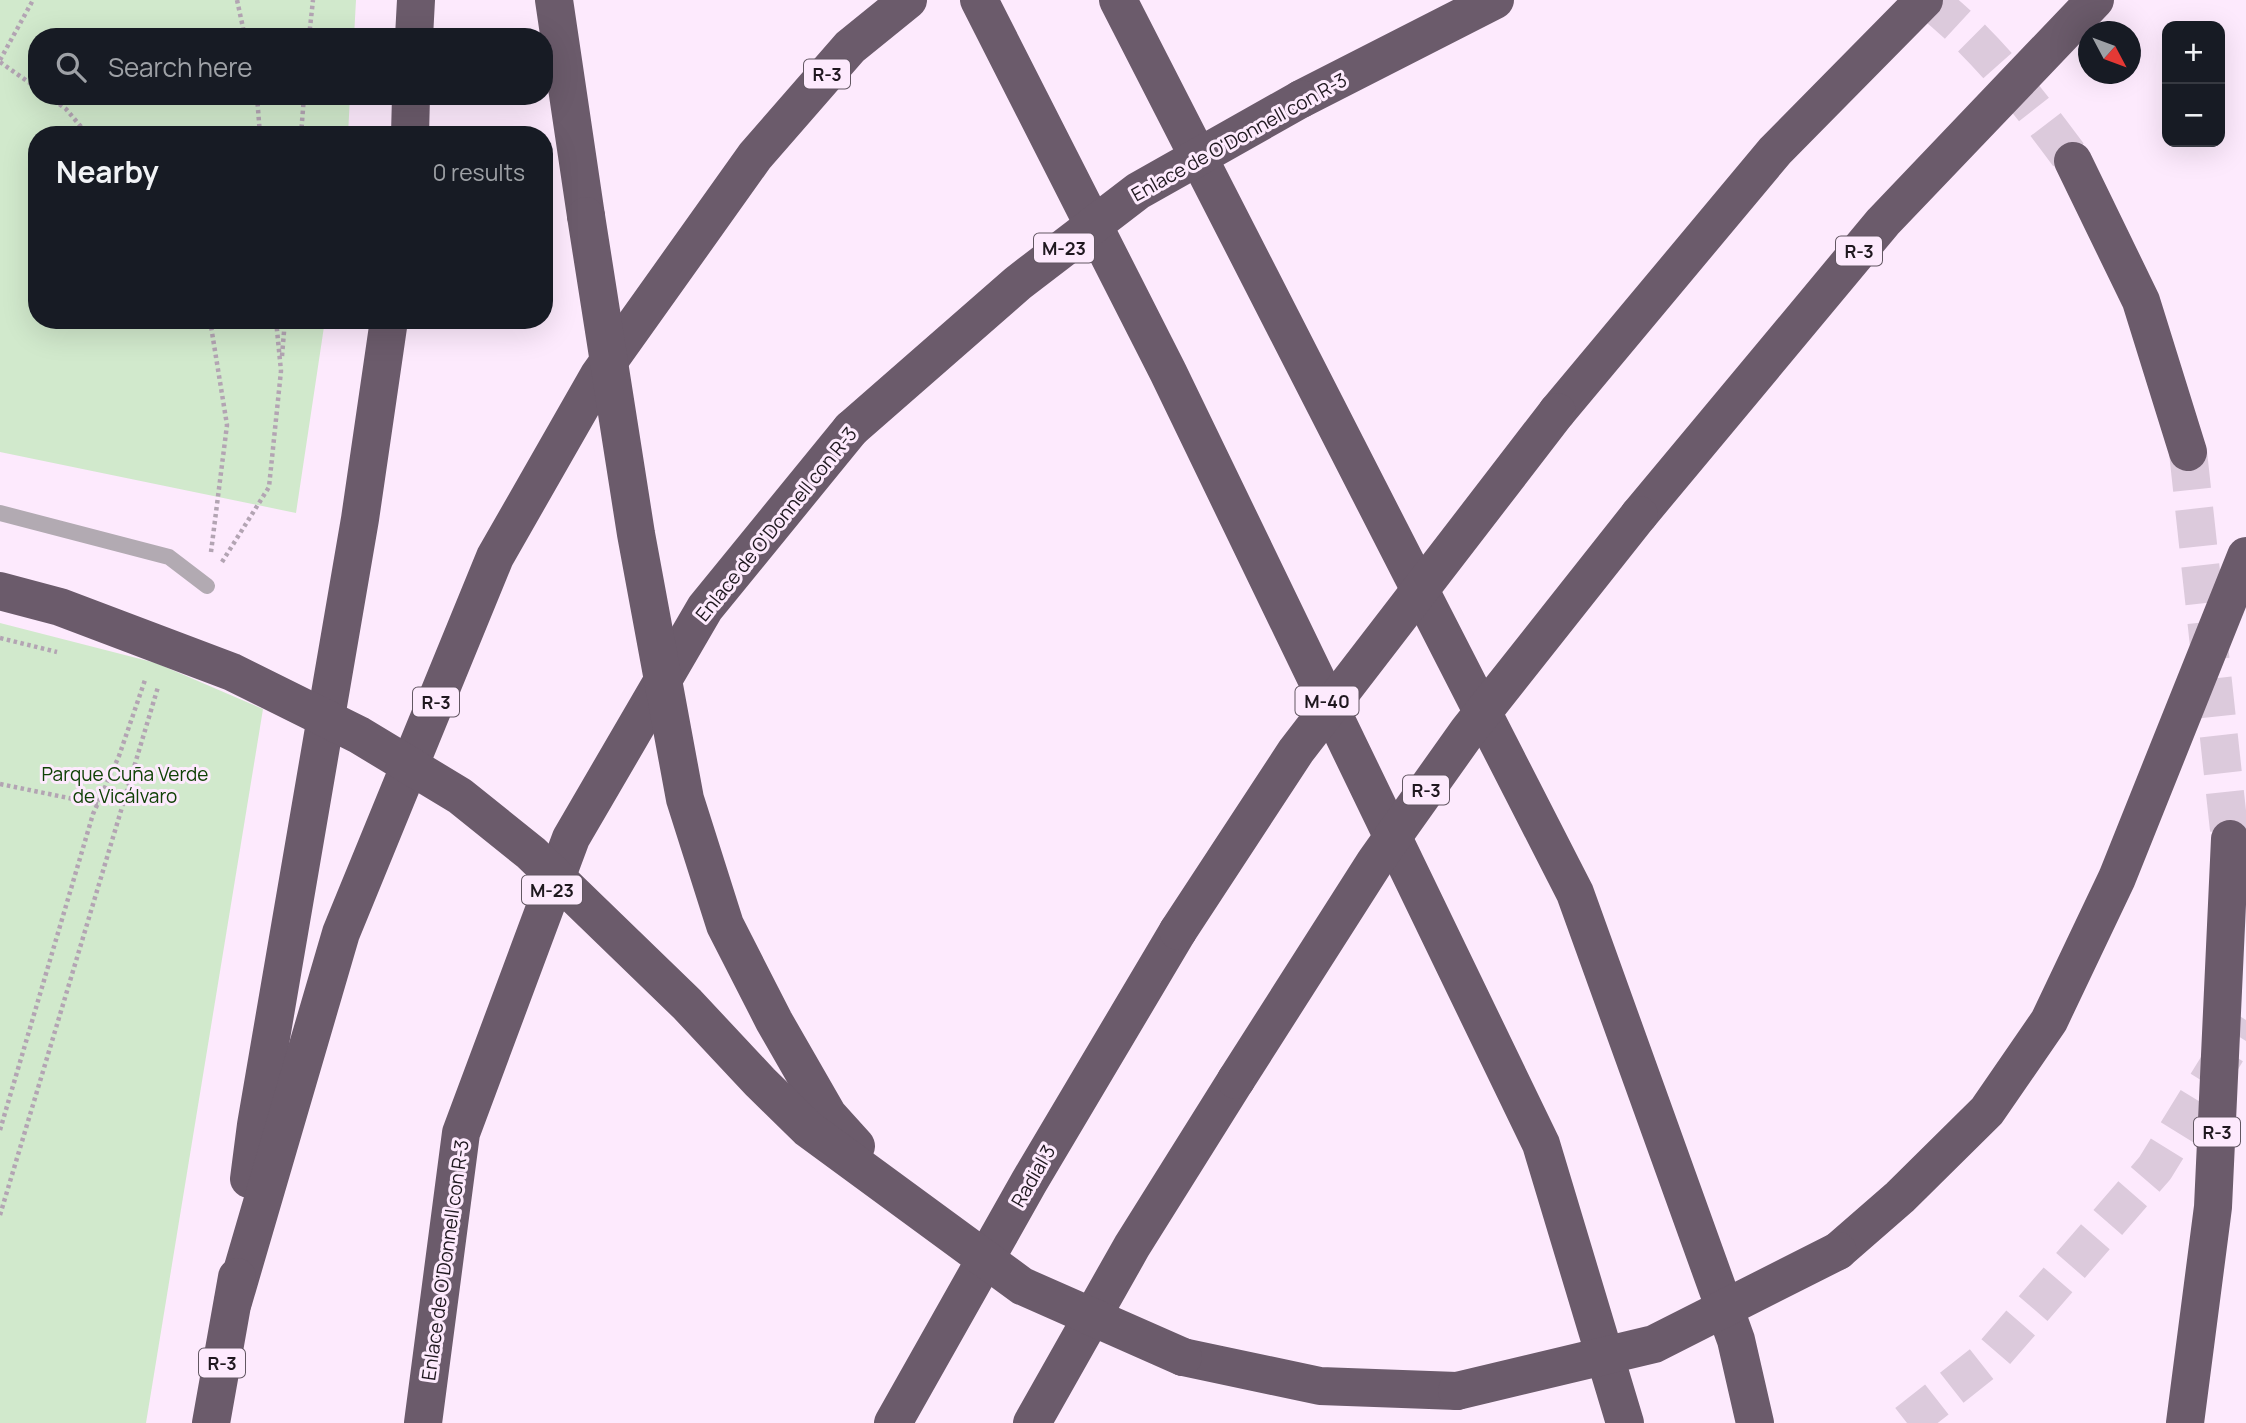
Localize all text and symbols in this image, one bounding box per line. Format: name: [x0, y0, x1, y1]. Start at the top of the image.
north arrow: [2078, 21, 2141, 84]
map controls: [2162, 21, 2225, 147]
button: +: [2162, 21, 2225, 84]
search box: [28, 28, 553, 105]
icon: search: [52, 48, 90, 86]
text: Search here: [108, 49, 253, 85]
road number: R-3: [804, 60, 850, 88]
street label: Enlace de O'Donnell con R-3: [1127, 67, 1351, 207]
button: −: [2162, 84, 2225, 147]
text: Nearby: [56, 151, 159, 192]
text: 0 results: [432, 156, 525, 188]
road number: M-23: [1034, 234, 1094, 262]
road number: R-3: [1836, 236, 1882, 265]
street label: Enlace de O'Donnell con R-3: [690, 421, 862, 627]
road number: M-40: [1296, 686, 1358, 716]
road number: R-3: [413, 688, 459, 716]
park label: Parque Cuña Verde de Vicálvaro: [42, 761, 208, 809]
road number: R-3: [1403, 776, 1449, 804]
road number: M-23: [522, 876, 582, 904]
road number: R-3: [2194, 1118, 2240, 1147]
street label: Enlace de O'Donnell con R-3: [415, 1138, 475, 1382]
street label: Radial 3: [1005, 1140, 1061, 1212]
road number: R-3: [199, 1348, 245, 1378]

